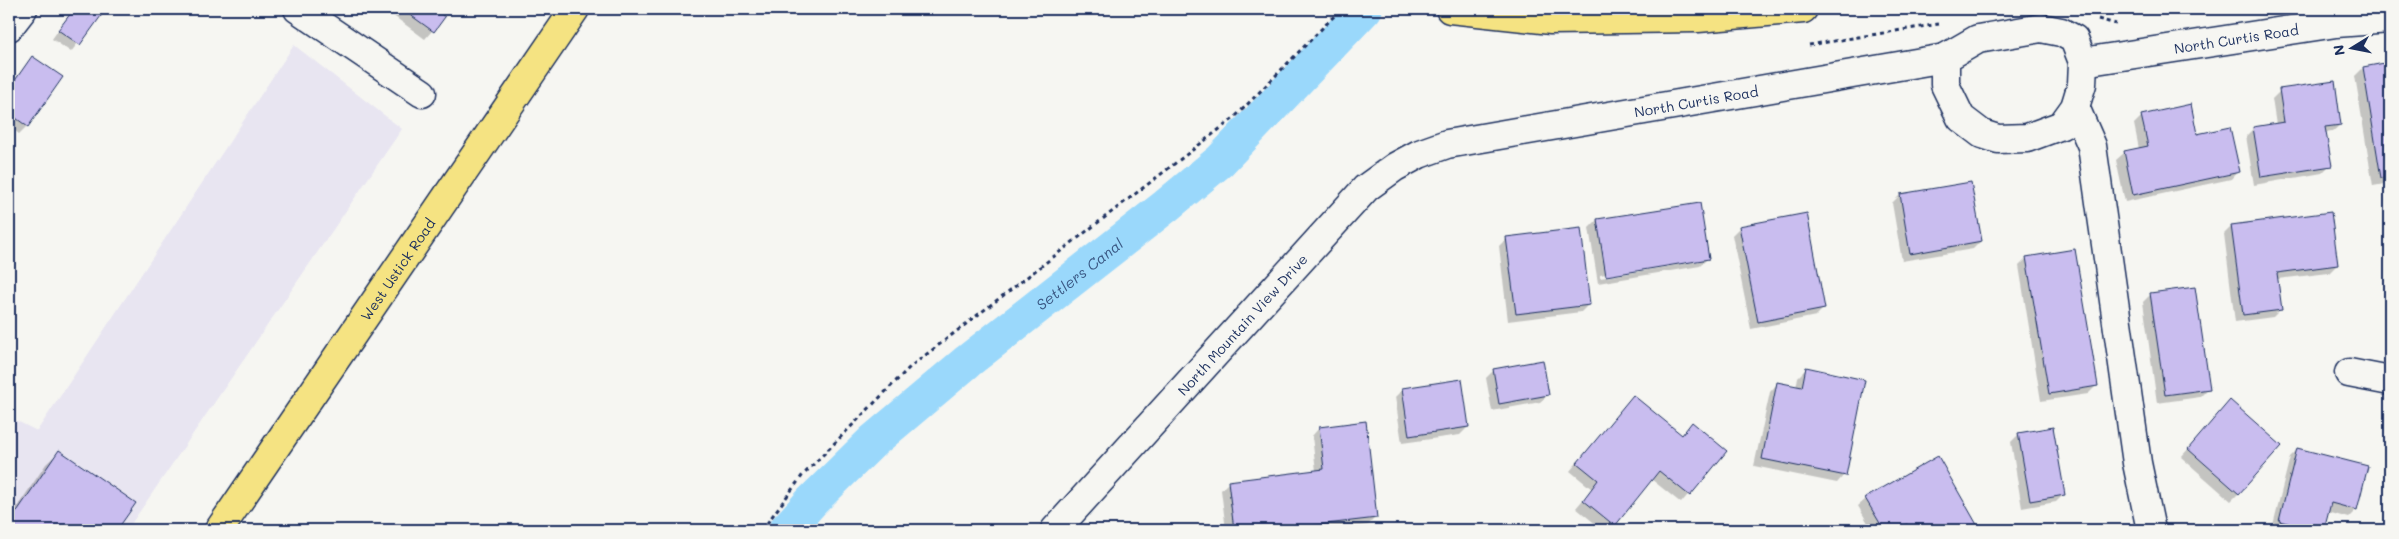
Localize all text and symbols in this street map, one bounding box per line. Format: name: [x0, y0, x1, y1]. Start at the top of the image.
street label: North Curtis Road: [2173, 19, 2300, 57]
north arrow: [2326, 22, 2376, 72]
text: N: [2328, 43, 2349, 57]
street label: North Curtis Road: [1633, 81, 1760, 121]
street label: West Ustick Road: [356, 214, 439, 324]
water label: Settlers Canal: [1032, 233, 1127, 314]
street label: North Mountain View Drive: [1173, 249, 1311, 399]

